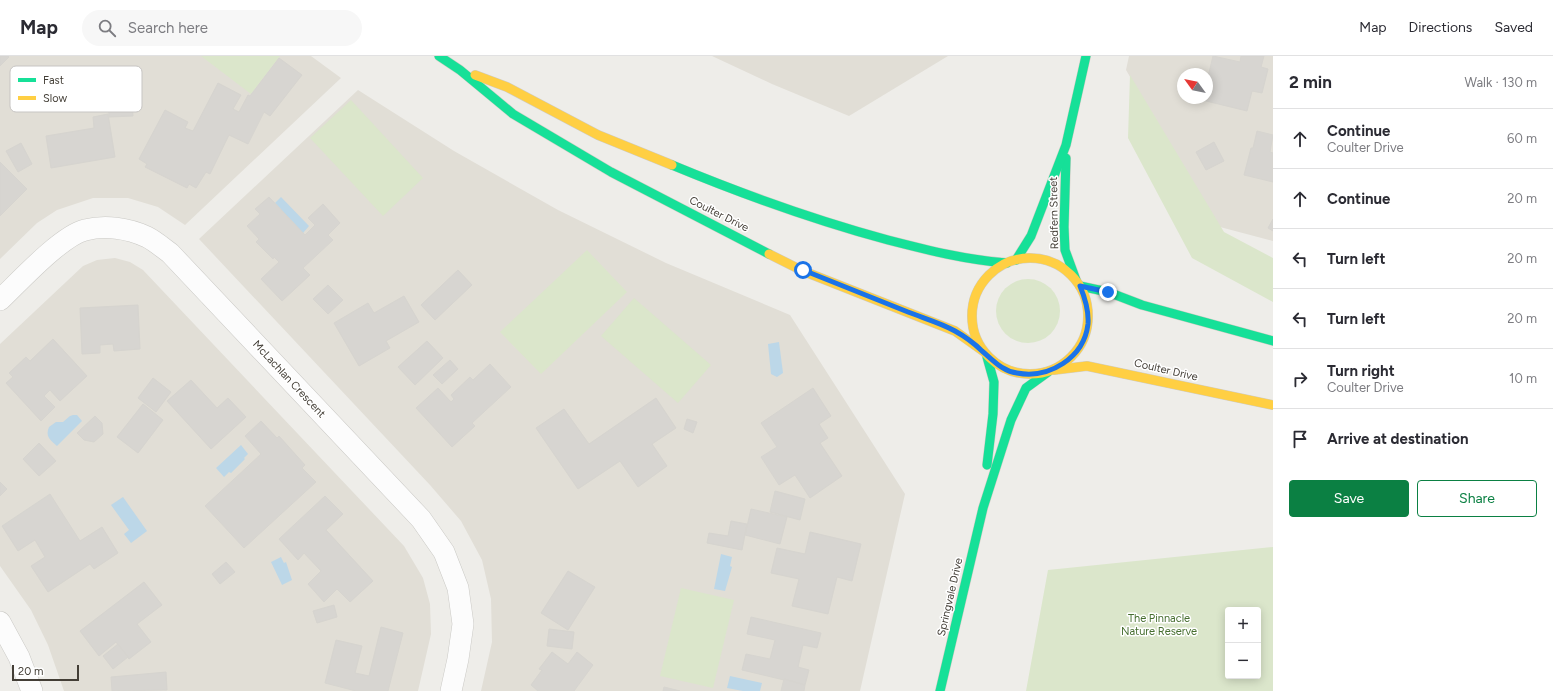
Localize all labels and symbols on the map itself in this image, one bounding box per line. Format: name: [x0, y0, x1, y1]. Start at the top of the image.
legend: [10, 66, 142, 112]
north arrow: [1177, 68, 1213, 104]
text: Fast: [43, 74, 64, 87]
text: Slow: [43, 92, 67, 105]
street label: Redfern Street: [1047, 177, 1061, 249]
street label: Coulter Drive: [687, 193, 751, 235]
route start: [794, 261, 812, 279]
route end: [1099, 283, 1117, 301]
street label: McLachlan Crescent: [250, 338, 328, 420]
street label: Coulter Drive: [1133, 356, 1199, 384]
street label: Springvale Drive: [935, 557, 965, 637]
park label: The Pinnacle Nature Reserve: [1121, 612, 1197, 638]
scale bar: [12, 663, 79, 682]

